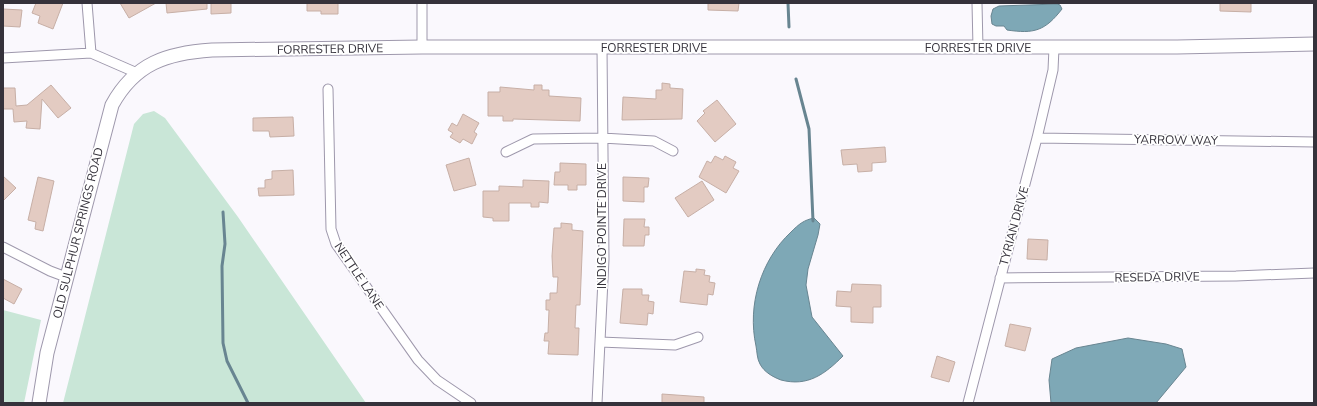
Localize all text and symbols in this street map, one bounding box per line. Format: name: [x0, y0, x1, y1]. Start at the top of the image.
street label: FORRESTER DRIVE: [277, 40, 383, 58]
street label: FORRESTER DRIVE: [601, 40, 707, 56]
street label: FORRESTER DRIVE: [925, 40, 1031, 56]
street label: YARROW WAY: [1133, 131, 1219, 149]
street label: OLD SULPHUR SPRINGS ROAD: [49, 146, 107, 320]
street label: INDIGO POINTE DRIVE: [594, 163, 610, 289]
street label: TYRIAN DRIVE: [996, 184, 1032, 268]
street label: NETTLE LANE: [331, 239, 387, 313]
street label: RESEDA DRIVE: [1114, 268, 1200, 286]

